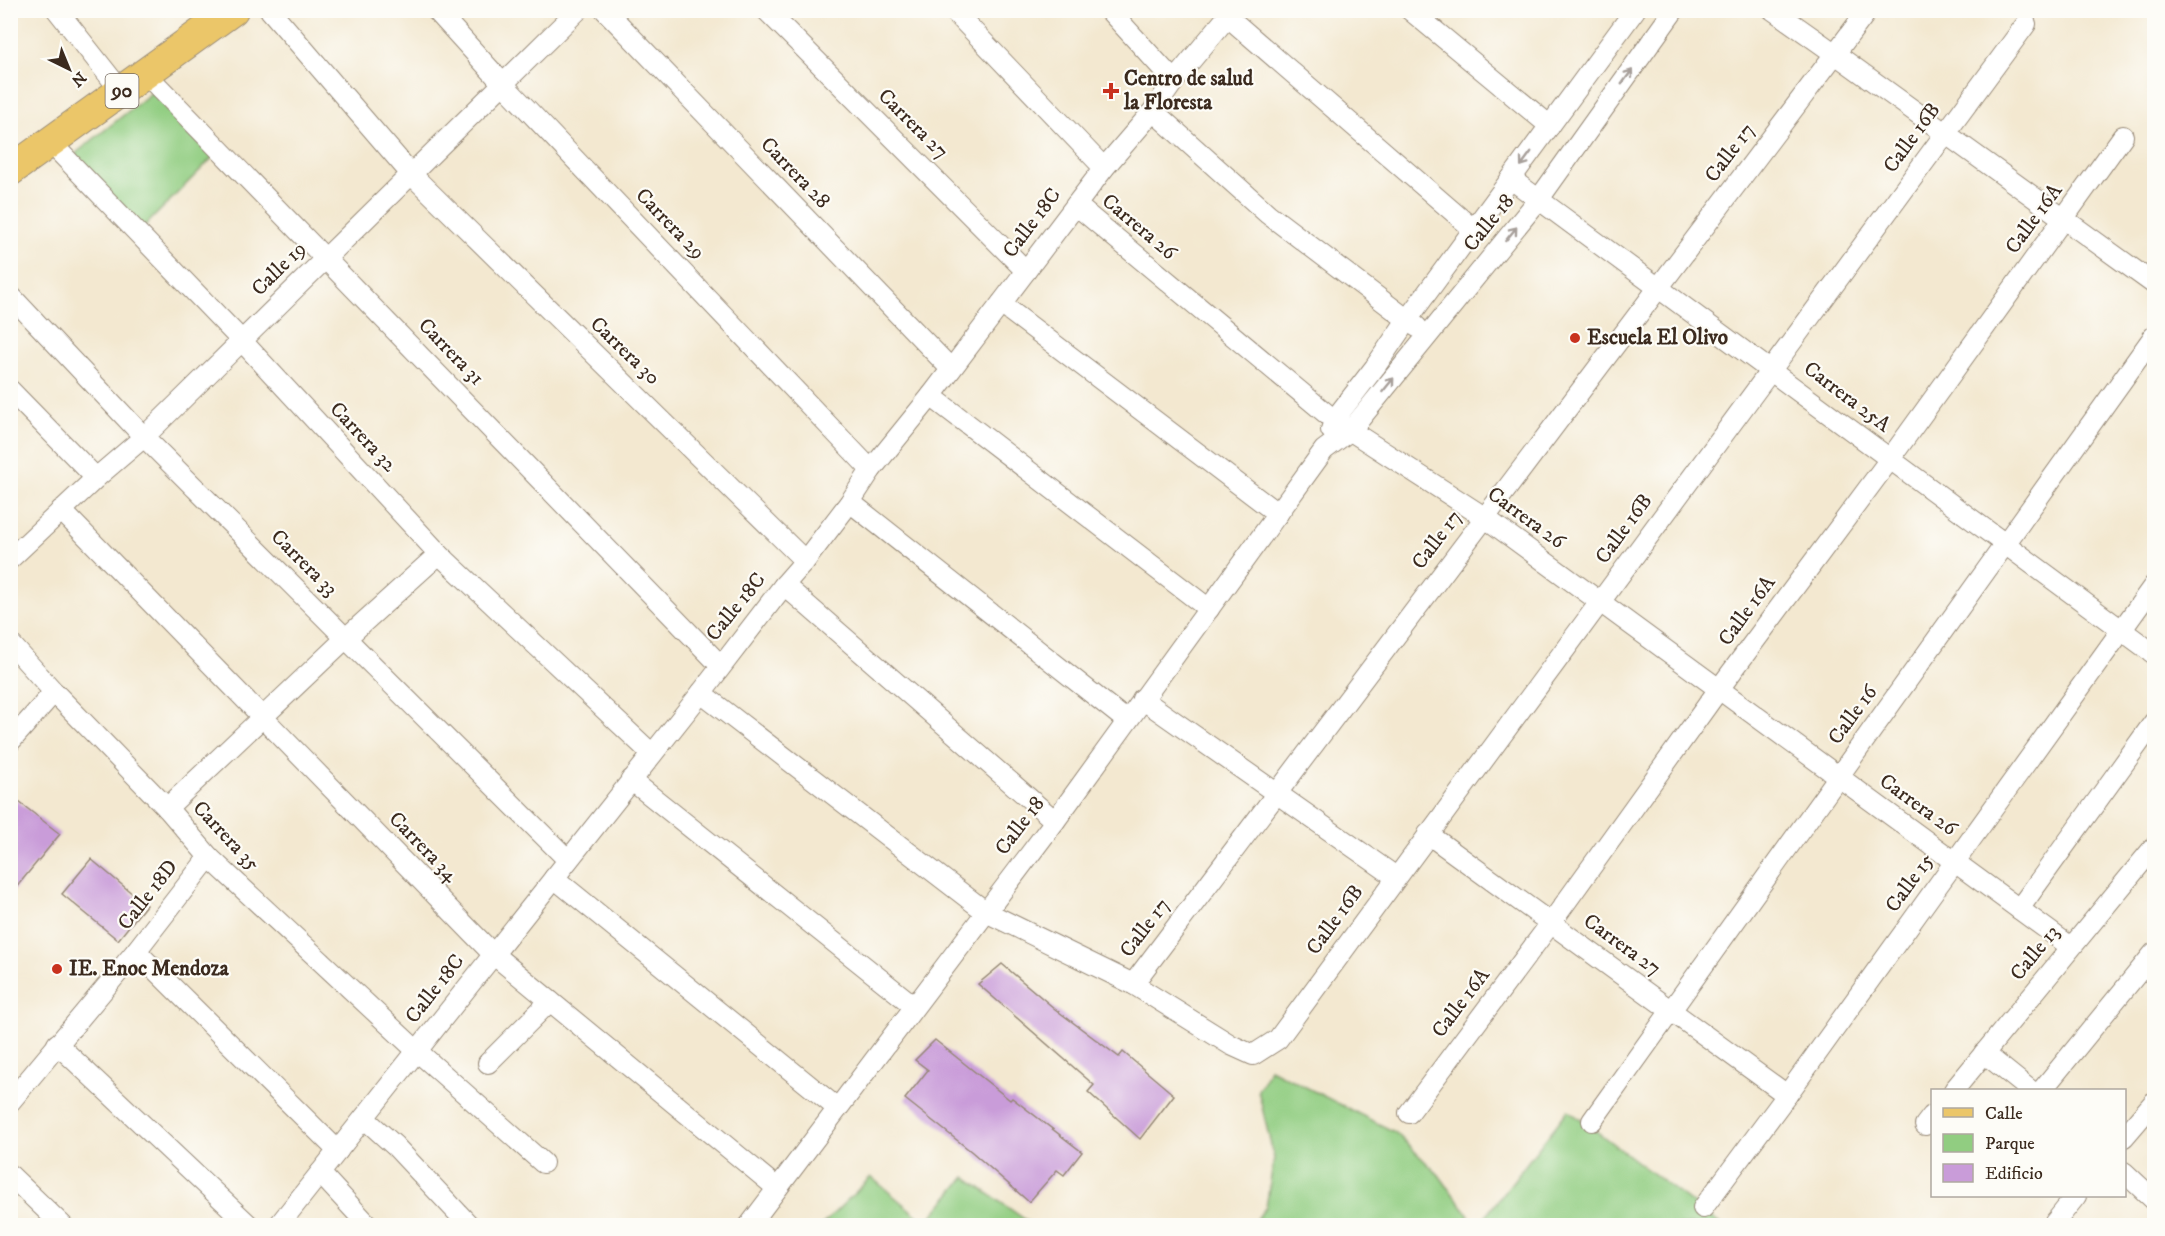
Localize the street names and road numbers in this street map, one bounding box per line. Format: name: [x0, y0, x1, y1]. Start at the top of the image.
road number: 90: [106, 74, 138, 108]
street label: Carrera 27: [872, 83, 954, 165]
street label: Calle 16B: [1878, 98, 1946, 178]
street label: Calle 17: [1699, 118, 1761, 188]
street label: Carrera 28: [755, 132, 835, 214]
street label: Calle 16A: [2000, 178, 2069, 259]
street label: Carrera 29: [630, 183, 710, 265]
street label: Calle 18C: [997, 183, 1067, 263]
street label: Carrera 26: [1096, 188, 1183, 266]
street label: Calle 18: [1458, 189, 1520, 257]
street label: Calle 19: [246, 236, 312, 302]
street label: Carrera 30: [584, 311, 666, 391]
street label: Carrera 31: [412, 313, 490, 391]
street label: Carrera 25A: [1798, 356, 1896, 439]
street label: Carrera 32: [324, 396, 402, 478]
street label: Carrera 26: [1482, 481, 1571, 556]
street label: Calle 16B: [1590, 489, 1658, 569]
street label: Calle 17: [1406, 505, 1468, 575]
street label: Carrera 33: [265, 524, 343, 602]
street label: Calle 18C: [700, 567, 772, 647]
street label: Calle 16A: [1713, 570, 1782, 651]
street label: Calle 16: [1823, 679, 1884, 750]
street label: Carrera 26: [1874, 768, 1963, 843]
street label: Calle 18: [989, 791, 1051, 861]
street label: Carrera 35: [187, 795, 265, 877]
street label: Carrera 34: [383, 806, 464, 888]
street label: Calle 15: [1880, 848, 1940, 918]
street label: Calle 18D: [112, 854, 184, 936]
street label: Calle 16B: [1301, 880, 1369, 960]
street label: Calle 17: [1114, 893, 1176, 963]
street label: Carrera 27: [1578, 908, 1666, 982]
street label: Calle 13: [2005, 920, 2065, 986]
street label: Calle 18C: [400, 949, 470, 1029]
street label: Calle 16A: [1426, 963, 1496, 1043]

